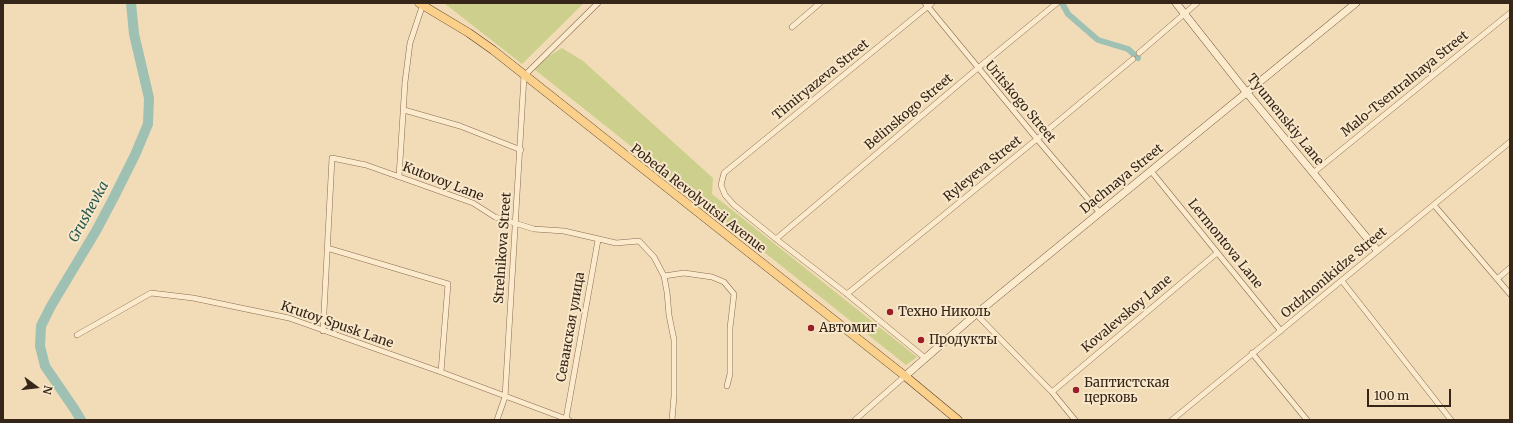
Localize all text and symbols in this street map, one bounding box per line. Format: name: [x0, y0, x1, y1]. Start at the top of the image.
street label: Malo-Tsentralnaya Street: [1338, 28, 1472, 140]
street label: Timiryazeva Street: [770, 36, 872, 124]
street label: Uritskogo Street: [981, 58, 1059, 146]
street label: Belinskogo Street: [862, 71, 956, 153]
street label: Tyumenskiy Lane: [1243, 71, 1327, 169]
street label: Ryleyeva Street: [941, 133, 1025, 205]
street label: Pobeda Revolyutsii Avenue: [627, 141, 769, 257]
street label: Dachnaya Street: [1078, 141, 1166, 217]
street label: Kutovoy Lane: [400, 159, 486, 205]
water label: Grushevka: [65, 179, 113, 245]
street label: Strelnikova Street: [491, 192, 515, 304]
street label: Lermontova Lane: [1184, 196, 1266, 292]
street label: Ordzhonikidze Street: [1278, 224, 1390, 322]
street label: Севанская улица: [554, 271, 588, 383]
street label: Kovalevskoy Lane: [1079, 272, 1175, 356]
street label: Krutoy Spusk Lane: [279, 298, 395, 352]
place label: Техно Николь: [898, 304, 990, 320]
marker: Техно Николь: [885, 307, 895, 317]
place label: Автомиг: [819, 320, 877, 336]
marker: Автомиг: [806, 323, 816, 333]
place label: Продукты: [929, 332, 997, 348]
marker: Продукты: [916, 335, 926, 345]
north arrow: [16, 367, 56, 407]
place label: Баптистская церковь: [1084, 375, 1170, 406]
scale bar: [1369, 381, 1453, 407]
text: N: [40, 384, 55, 396]
marker: Баптистская церковь: [1071, 385, 1081, 395]
text: 100 m: [1374, 388, 1409, 403]

